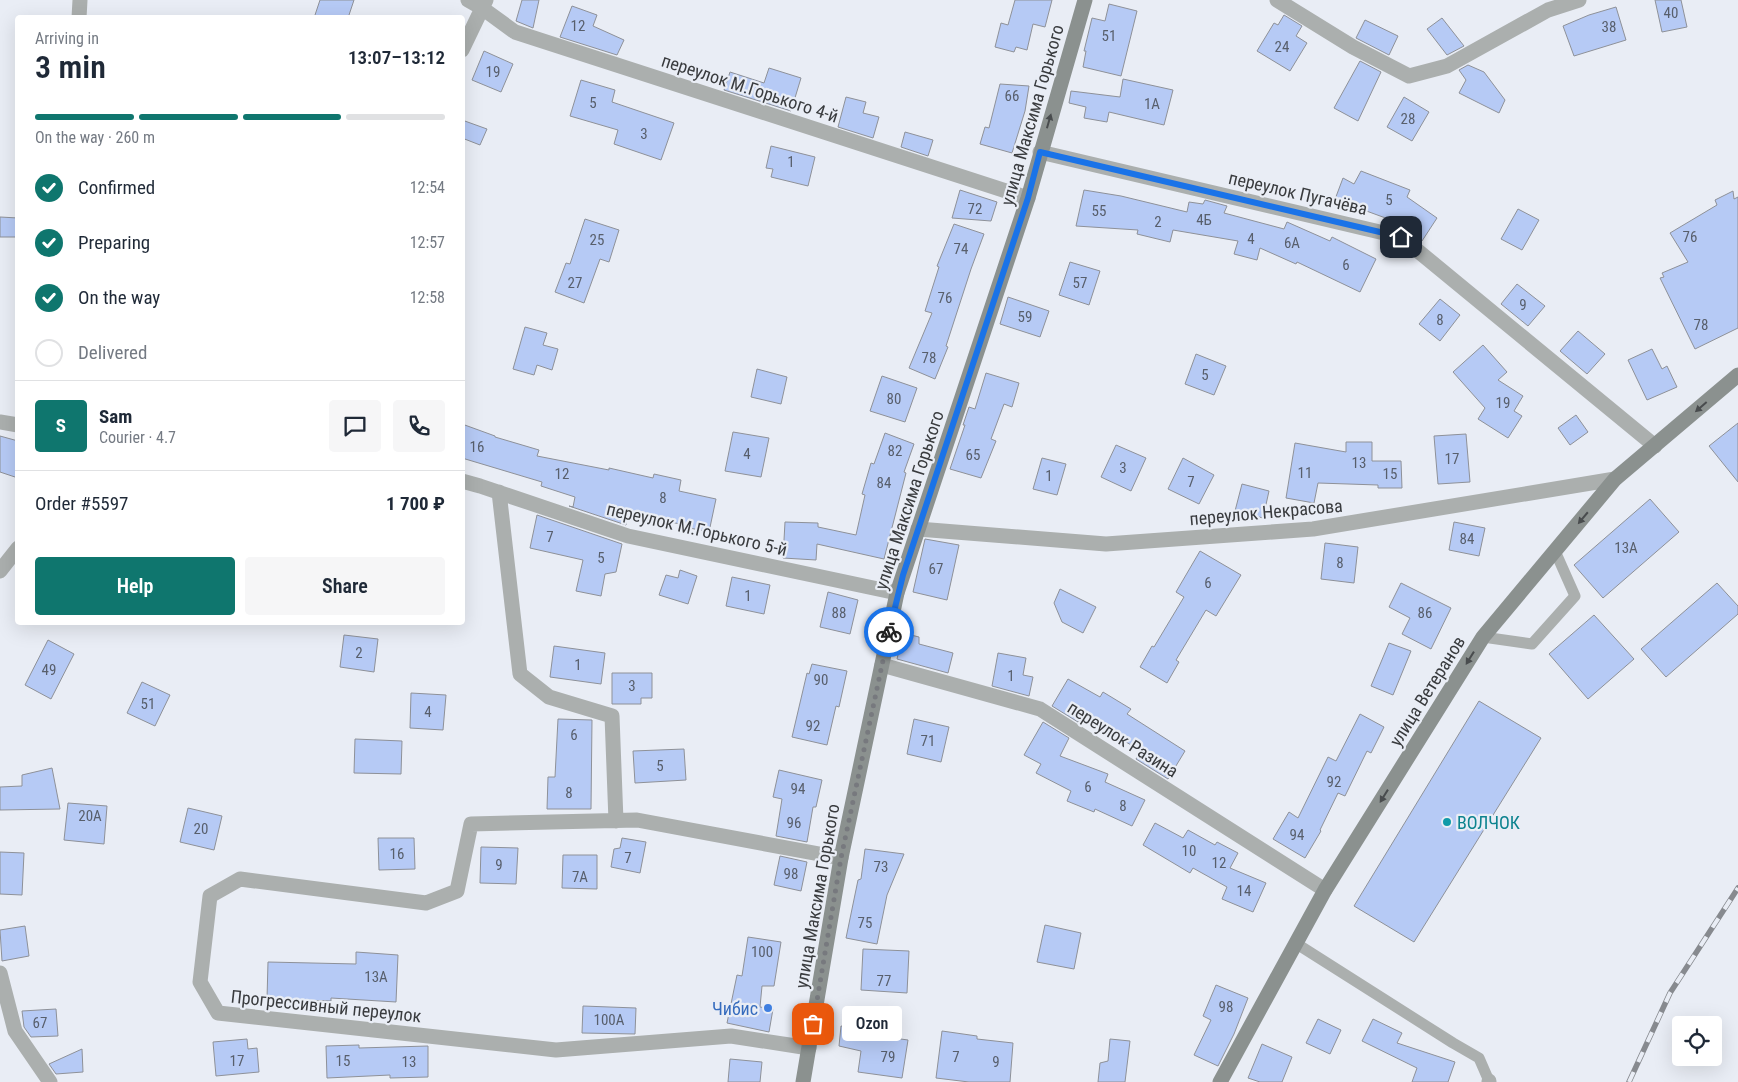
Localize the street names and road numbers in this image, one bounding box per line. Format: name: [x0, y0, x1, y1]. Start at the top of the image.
street label: улица Максима Горького: [996, 22, 1068, 208]
street label: переулок М.Горького 4-й: [659, 49, 841, 127]
street label: переулок Пугачёва: [1227, 167, 1369, 219]
street label: улица Максима Горького: [870, 408, 948, 592]
street label: переулок Некрасова: [1189, 495, 1343, 529]
street label: переулок М.Горького 5-й: [605, 498, 789, 560]
street label: улица Ветеранов: [1385, 632, 1469, 750]
street label: переулок Разина: [1064, 697, 1182, 781]
street label: улица Максима Горького: [790, 802, 844, 990]
street label: Прогрессивный переулок: [230, 986, 423, 1026]

